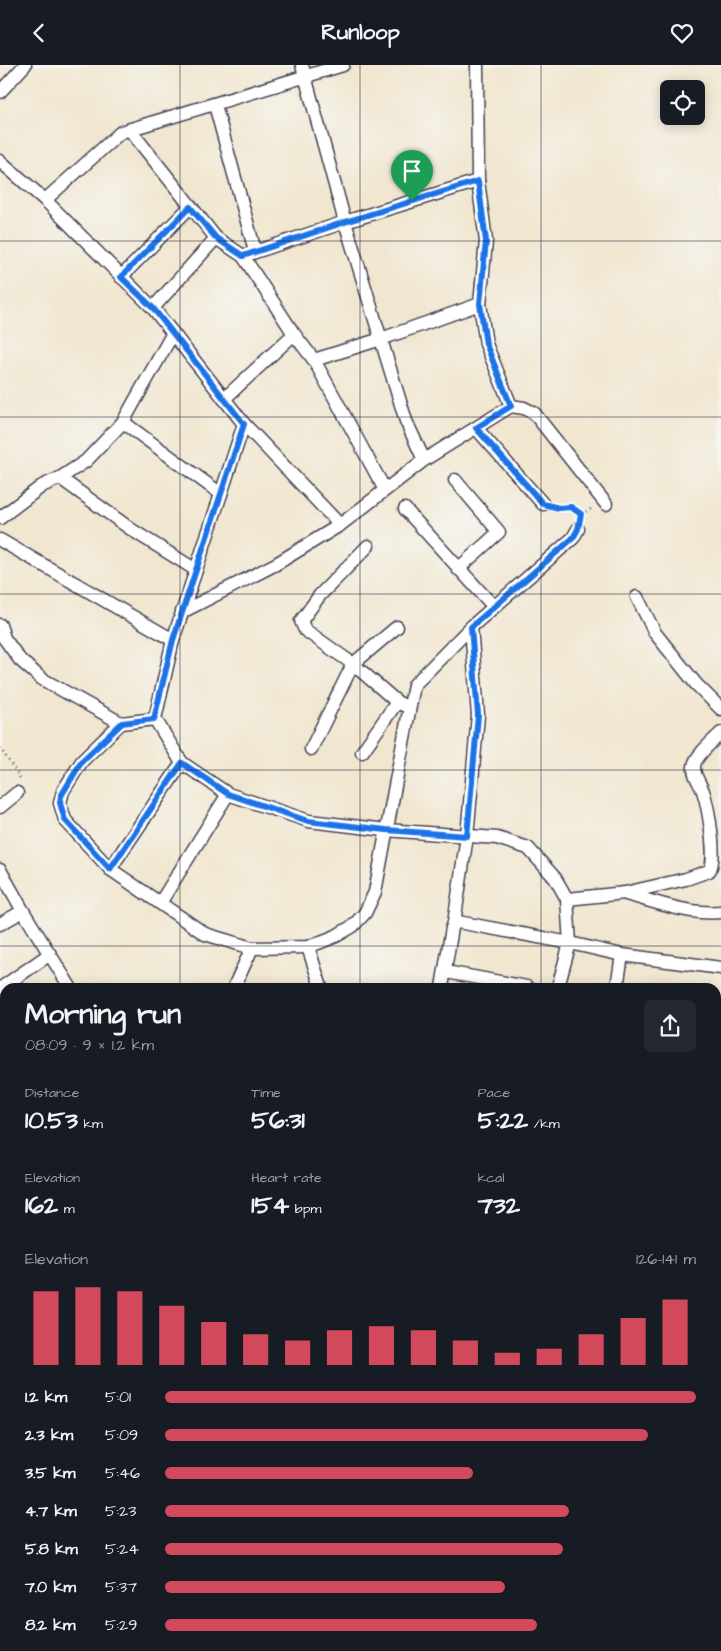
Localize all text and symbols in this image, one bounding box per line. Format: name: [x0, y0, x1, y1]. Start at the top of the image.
text: Runloop: [321, 17, 400, 48]
icon: back: [25, 19, 53, 47]
icon: heart: [668, 19, 696, 47]
map controls: [660, 80, 705, 125]
button: locate: [660, 80, 705, 125]
pin: [391, 150, 433, 201]
icon: arrive: [398, 157, 426, 185]
text: Morning run: [25, 995, 181, 1034]
button: share: [644, 1000, 696, 1052]
text: 08:09 · 9 × 1.2 km: [25, 1034, 154, 1056]
text: Distance: [25, 1083, 79, 1103]
text: Time: [251, 1083, 281, 1103]
text: Pace: [478, 1083, 510, 1103]
text: 10.53: [25, 1103, 78, 1138]
text: 56:31: [251, 1103, 305, 1138]
text: 5:22: [478, 1103, 528, 1138]
text: km: [78, 1114, 103, 1134]
text: /km: [528, 1114, 560, 1134]
text: Elevation: [25, 1168, 80, 1188]
text: Heart rate: [251, 1168, 322, 1188]
text: kcal: [478, 1168, 504, 1188]
text: 162: [25, 1188, 58, 1223]
text: 154: [251, 1188, 289, 1223]
text: 732: [478, 1188, 520, 1223]
text: m: [58, 1199, 75, 1219]
text: bpm: [289, 1199, 321, 1219]
text: Elevation: [25, 1248, 88, 1270]
text: 126–141 m: [636, 1248, 696, 1270]
text: 1.2 km: [25, 1386, 67, 1408]
text: 5:01: [105, 1386, 131, 1408]
text: 2.3 km: [25, 1424, 73, 1446]
text: 5:09: [105, 1424, 138, 1446]
text: 3.5 km: [25, 1462, 75, 1484]
text: 5:46: [105, 1462, 140, 1484]
text: 4.7 km: [25, 1500, 77, 1522]
text: 5:23: [105, 1500, 136, 1522]
text: 5.8 km: [25, 1538, 78, 1560]
text: 5:24: [105, 1538, 139, 1560]
text: 7.0 km: [25, 1576, 76, 1598]
text: 5:37: [105, 1576, 137, 1598]
text: 8.2 km: [25, 1614, 75, 1636]
text: 5:29: [105, 1614, 137, 1636]

